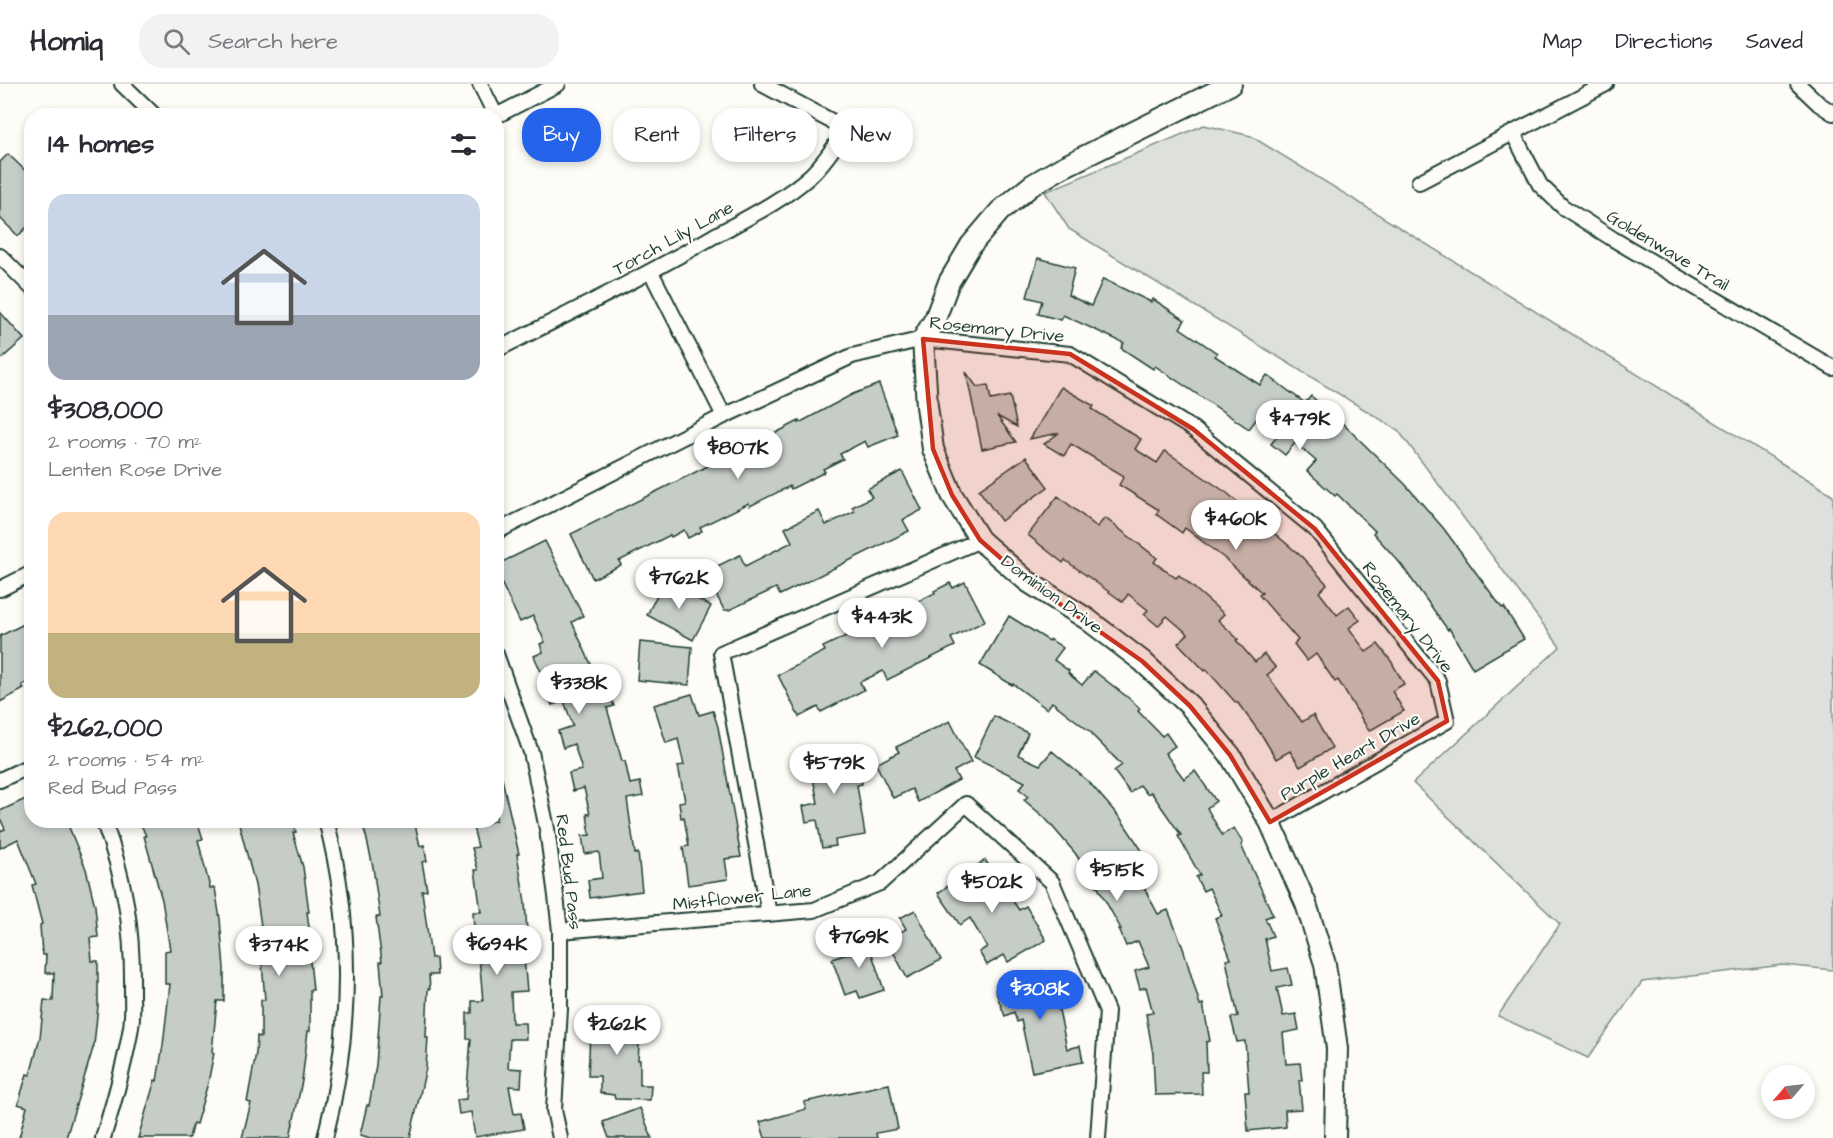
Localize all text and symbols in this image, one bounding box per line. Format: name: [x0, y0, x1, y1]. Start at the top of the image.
search box: [139, 14, 559, 68]
text: Homiq: [30, 22, 103, 61]
icon: search: [160, 25, 193, 58]
text: Search here: [208, 26, 338, 57]
text: Map: [1542, 27, 1582, 56]
text: Directions: [1615, 27, 1713, 56]
text: Saved: [1746, 27, 1803, 56]
chip: Buy: [522, 108, 601, 162]
chip: Rent: [613, 108, 700, 162]
chip: Filters: [712, 108, 817, 162]
chip: New: [829, 108, 913, 162]
text: 14 homes: [48, 126, 154, 162]
icon: filters: [447, 128, 480, 161]
street label: Torch Lily Lane: [608, 195, 739, 283]
street label: Goldenwave Trail: [1602, 204, 1734, 297]
icon: home: [210, 233, 318, 341]
street label: Rosemary Drive: [928, 310, 1066, 350]
text: $308,000: [48, 392, 163, 428]
pin: $479K: [1258, 400, 1342, 451]
text: $479K: [1270, 405, 1330, 433]
text: 2 rooms · 70 m²: [48, 428, 201, 456]
pin: $807K: [696, 429, 780, 480]
text: $807K: [707, 434, 769, 462]
text: Lenten Rose Drive: [48, 456, 222, 484]
pin: $460K: [1194, 500, 1278, 551]
text: $460K: [1205, 505, 1267, 533]
street label: Dominion Drive: [996, 549, 1108, 640]
icon: home: [210, 551, 318, 659]
street label: Rosemary Drive: [1355, 556, 1459, 679]
pin: $762K: [637, 559, 721, 610]
text: $762K: [649, 564, 709, 592]
pin: $443K: [840, 598, 924, 649]
text: $443K: [852, 603, 912, 631]
pin: $338K: [537, 664, 621, 715]
text: $338K: [551, 669, 607, 697]
street label: Purple Heart Drive: [1276, 706, 1425, 807]
text: $262,000: [48, 710, 162, 746]
pin: $579K: [792, 744, 876, 795]
text: 2 rooms · 54 m²: [48, 746, 204, 774]
text: $579K: [803, 749, 865, 777]
text: Red Bud Pass: [48, 774, 177, 802]
street label: Red Bud Pass: [549, 813, 588, 931]
pin: $515K: [1075, 851, 1159, 902]
text: $515K: [1090, 856, 1144, 884]
pin: $502K: [950, 863, 1034, 914]
text: $502K: [961, 868, 1023, 896]
street label: Mistflower Lane: [671, 878, 813, 917]
pin: $769K: [817, 918, 901, 969]
text: $769K: [829, 923, 889, 951]
pin: $694K: [455, 925, 539, 976]
pin: $374K: [237, 926, 321, 977]
text: $694K: [467, 930, 527, 958]
text: $374K: [249, 931, 309, 959]
pin: $308K: [998, 970, 1082, 1021]
text: $308K: [1010, 975, 1070, 1003]
pin: $262K: [575, 1005, 659, 1056]
text: $262K: [588, 1010, 646, 1038]
north arrow: [1761, 1065, 1815, 1119]
map controls: [1761, 1065, 1815, 1119]

